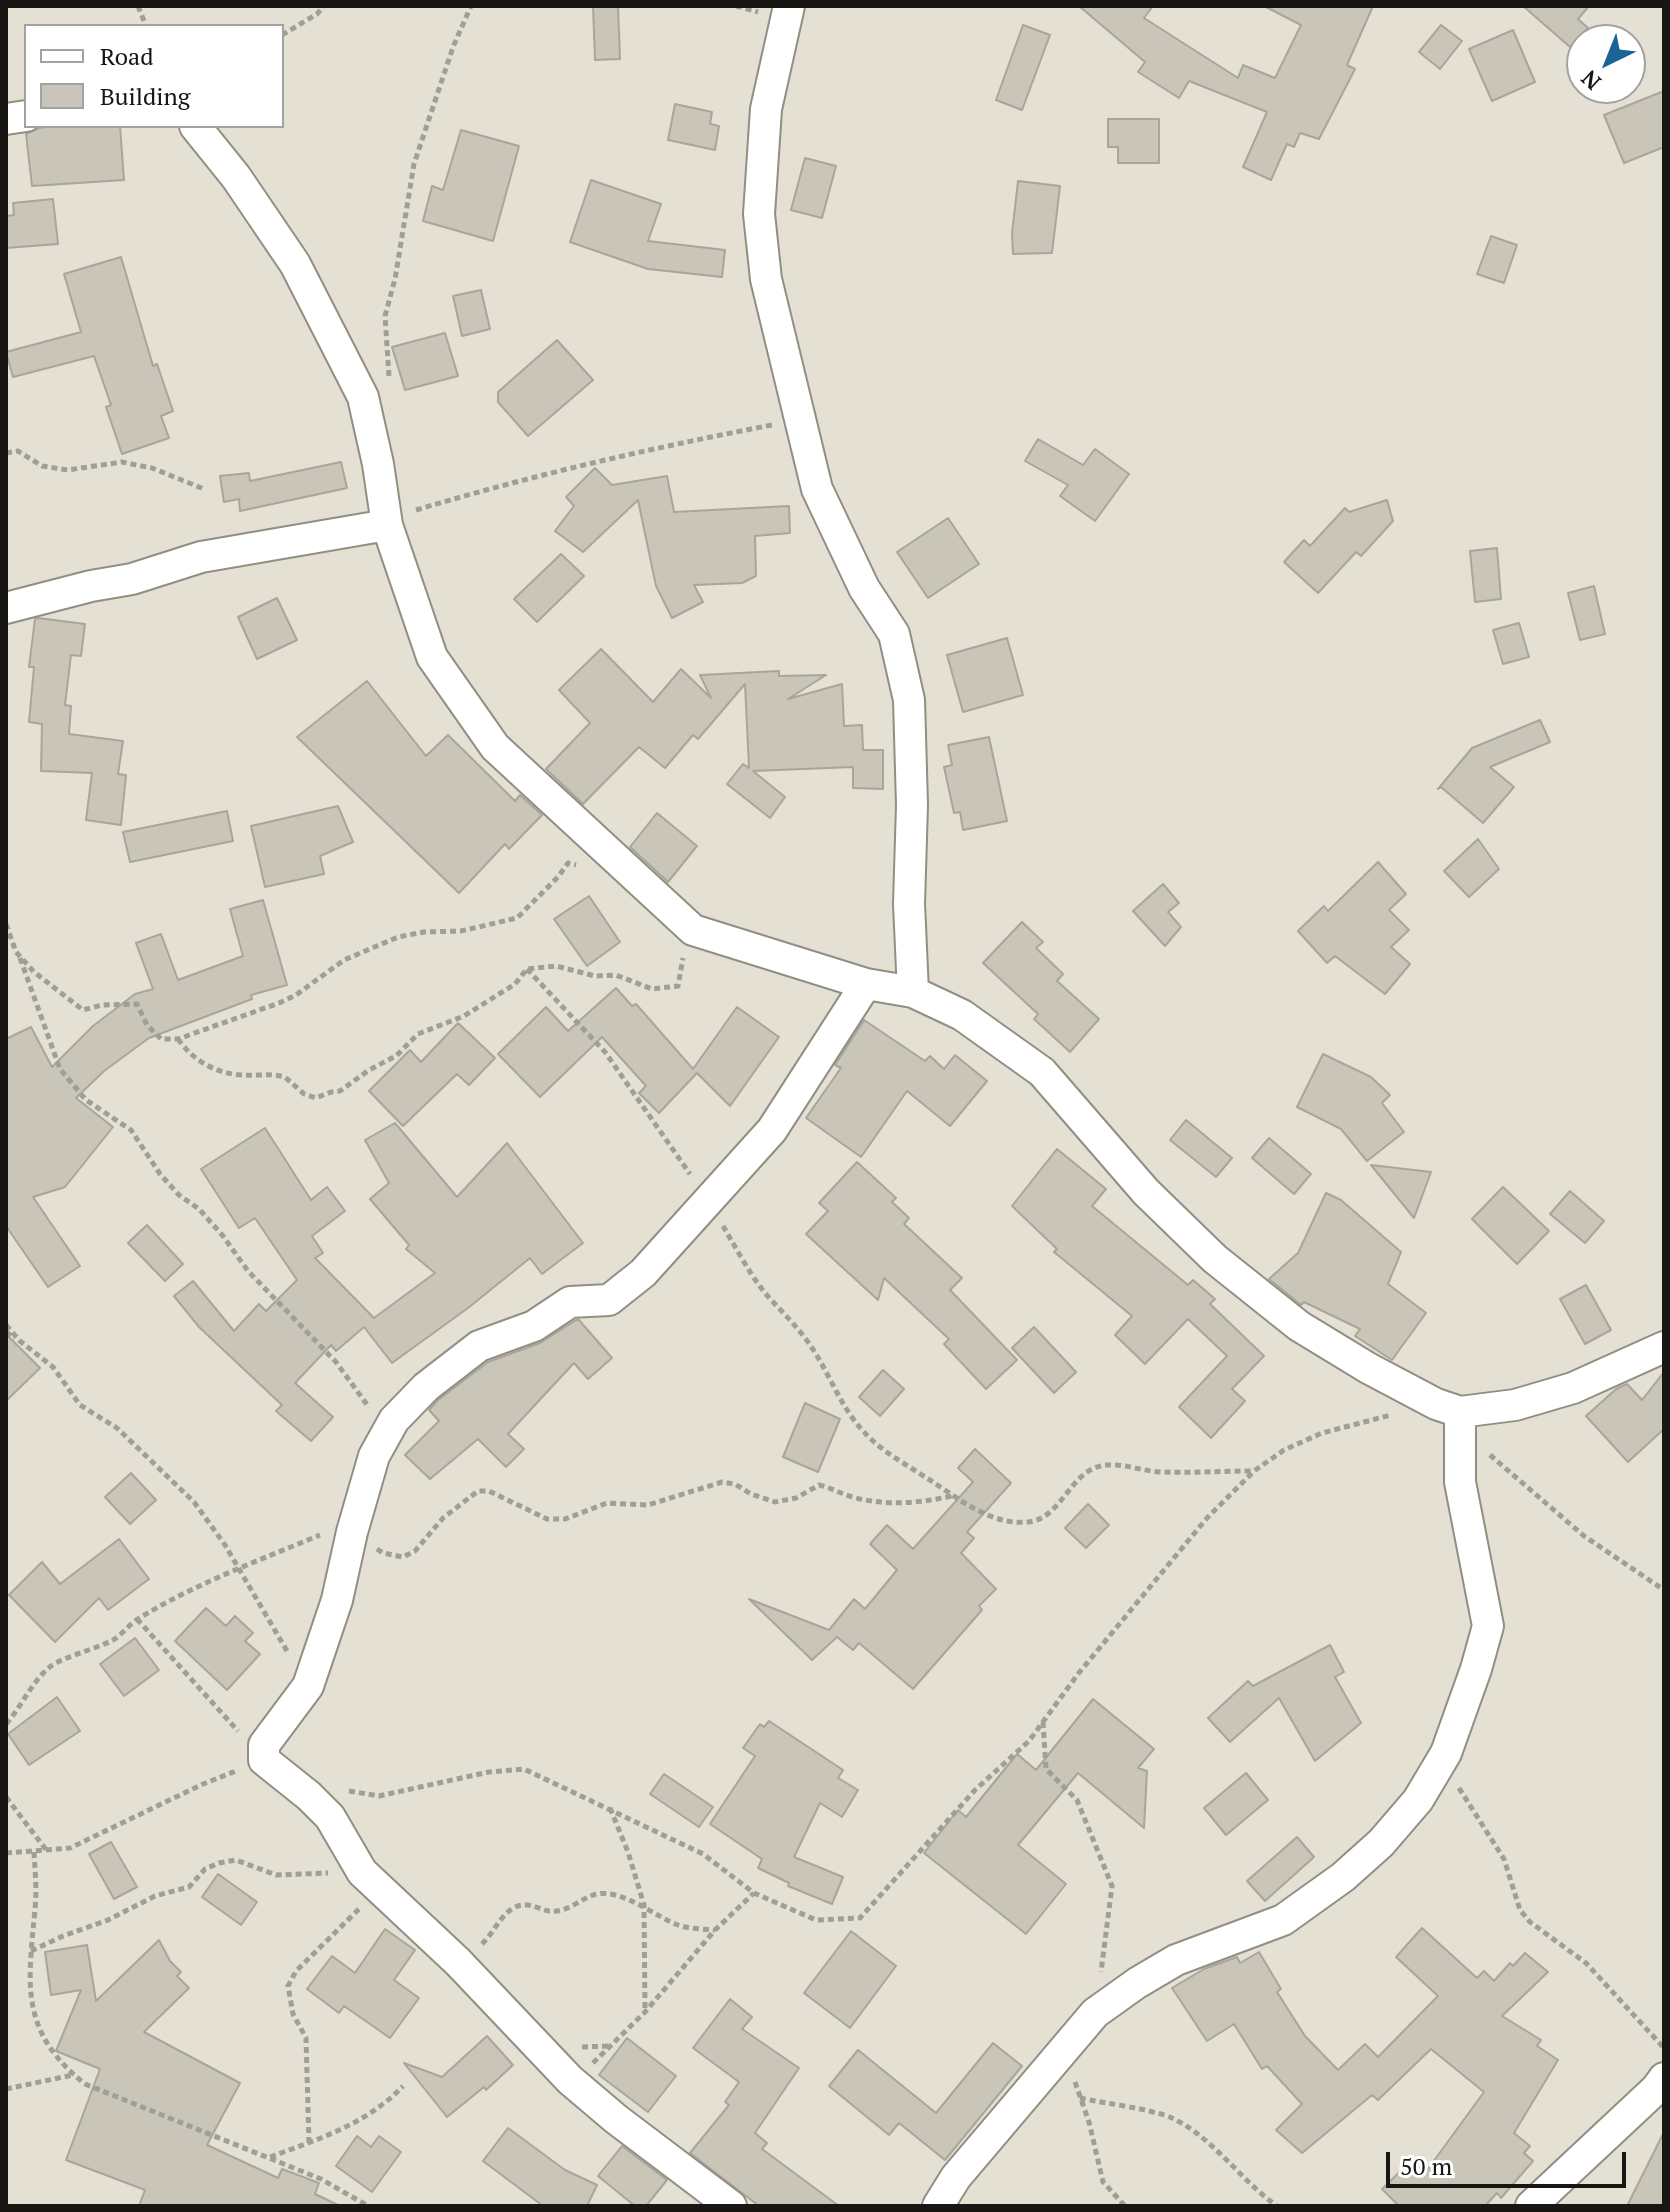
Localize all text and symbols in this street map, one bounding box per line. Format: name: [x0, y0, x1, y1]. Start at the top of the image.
legend: [24, 24, 284, 128]
north arrow: [1566, 24, 1646, 104]
text: Road: [100, 40, 154, 72]
text: N: [1575, 64, 1607, 97]
text: Building: [100, 80, 190, 112]
scale bar: [1390, 2136, 1630, 2186]
text: 50 m: [1400, 2150, 1452, 2182]

